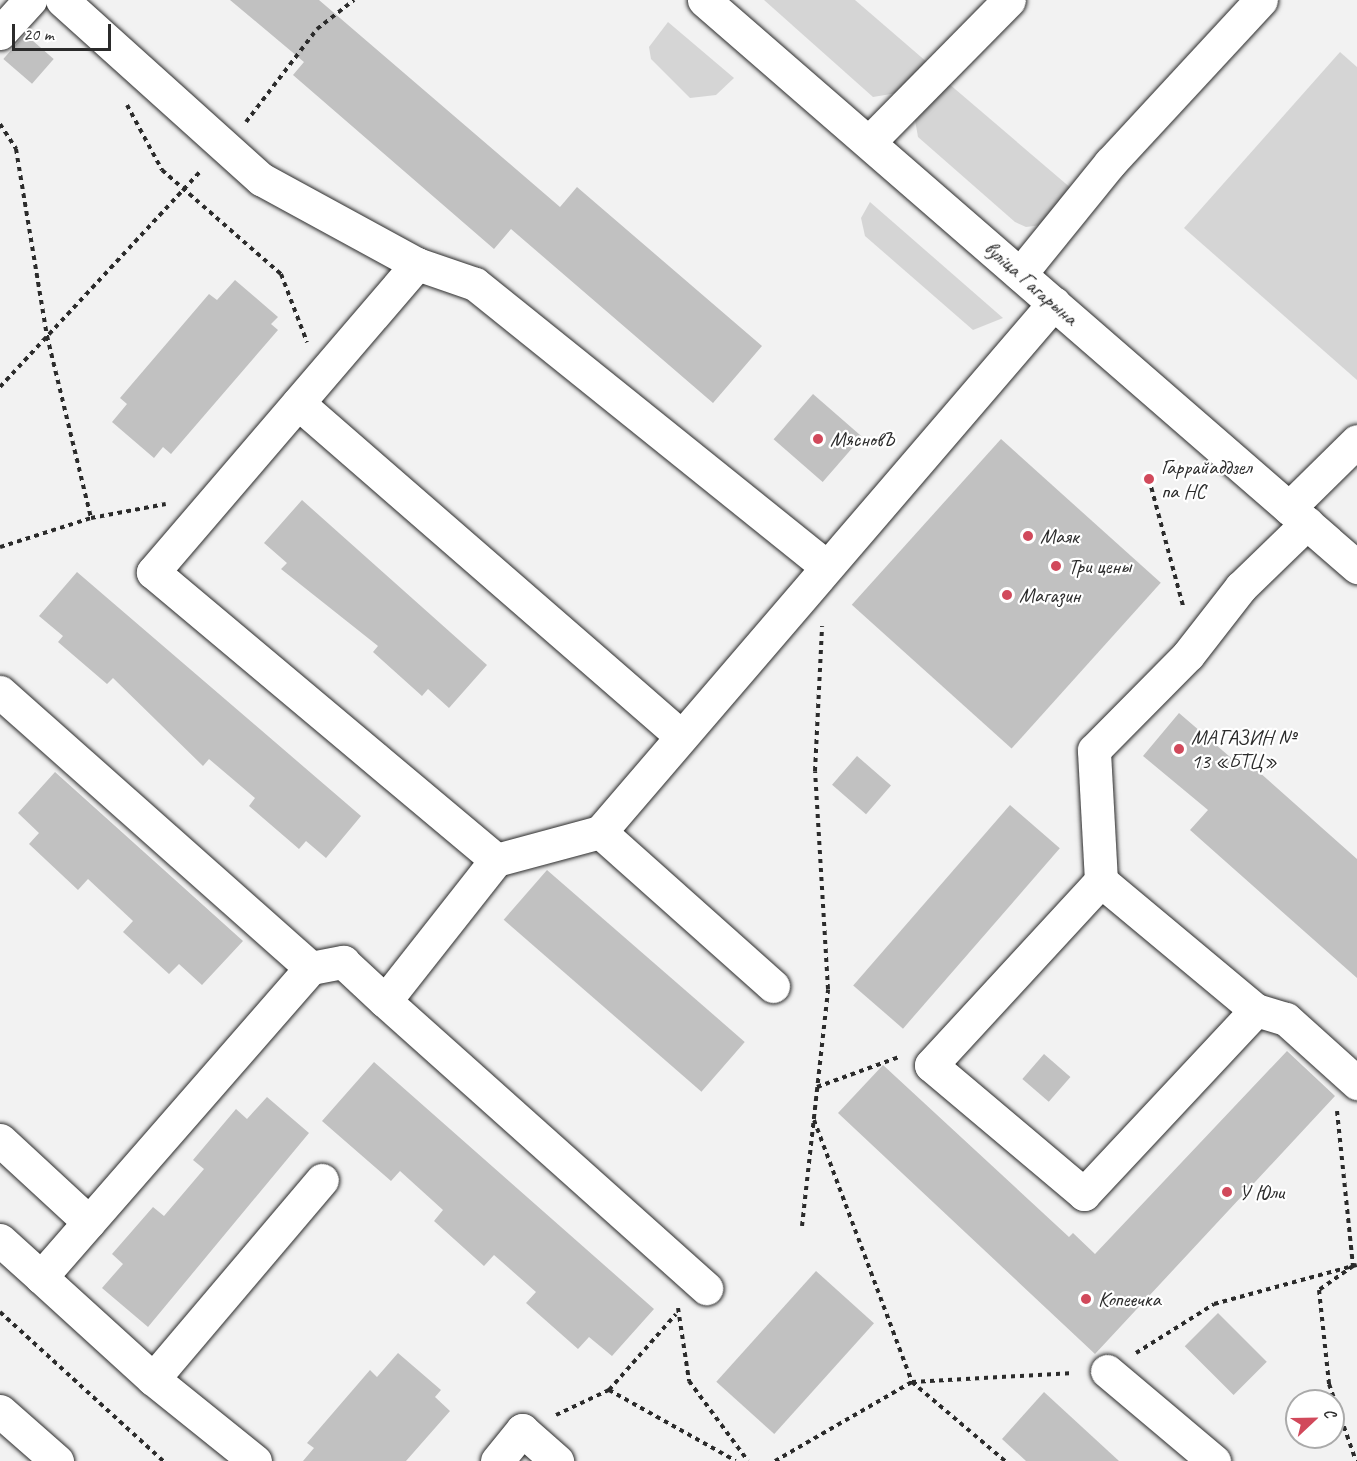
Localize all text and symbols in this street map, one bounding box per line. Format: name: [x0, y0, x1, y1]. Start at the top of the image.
scale bar: [15, 12, 114, 50]
text: 20 m: [23, 23, 54, 45]
street label: вуліца Гагарына: [981, 237, 1081, 329]
place label: МясновЪ: [830, 426, 894, 452]
marker: МясновЪ: [811, 432, 825, 446]
place label: Гаррайаддзел па НС: [1161, 454, 1252, 504]
marker: Гаррайаддзел па НС: [1142, 472, 1156, 486]
place label: Маяк: [1040, 523, 1079, 549]
marker: Маяк: [1021, 529, 1035, 543]
place label: Три цены: [1068, 553, 1132, 579]
marker: Три цены: [1049, 559, 1063, 573]
place label: Магазин: [1019, 582, 1080, 608]
marker: Магазин: [1000, 588, 1014, 602]
place label: МАГАЗИН № 13 «БТЦ»: [1191, 724, 1295, 774]
marker: МАГАЗИН № 13 «БТЦ»: [1172, 742, 1186, 756]
place label: У Юли: [1239, 1179, 1285, 1205]
marker: У Юли: [1220, 1185, 1234, 1199]
place label: Копеечка: [1098, 1286, 1161, 1312]
marker: Копеечка: [1079, 1292, 1093, 1306]
north arrow: [1285, 1389, 1345, 1449]
text: С: [1319, 1406, 1341, 1420]

